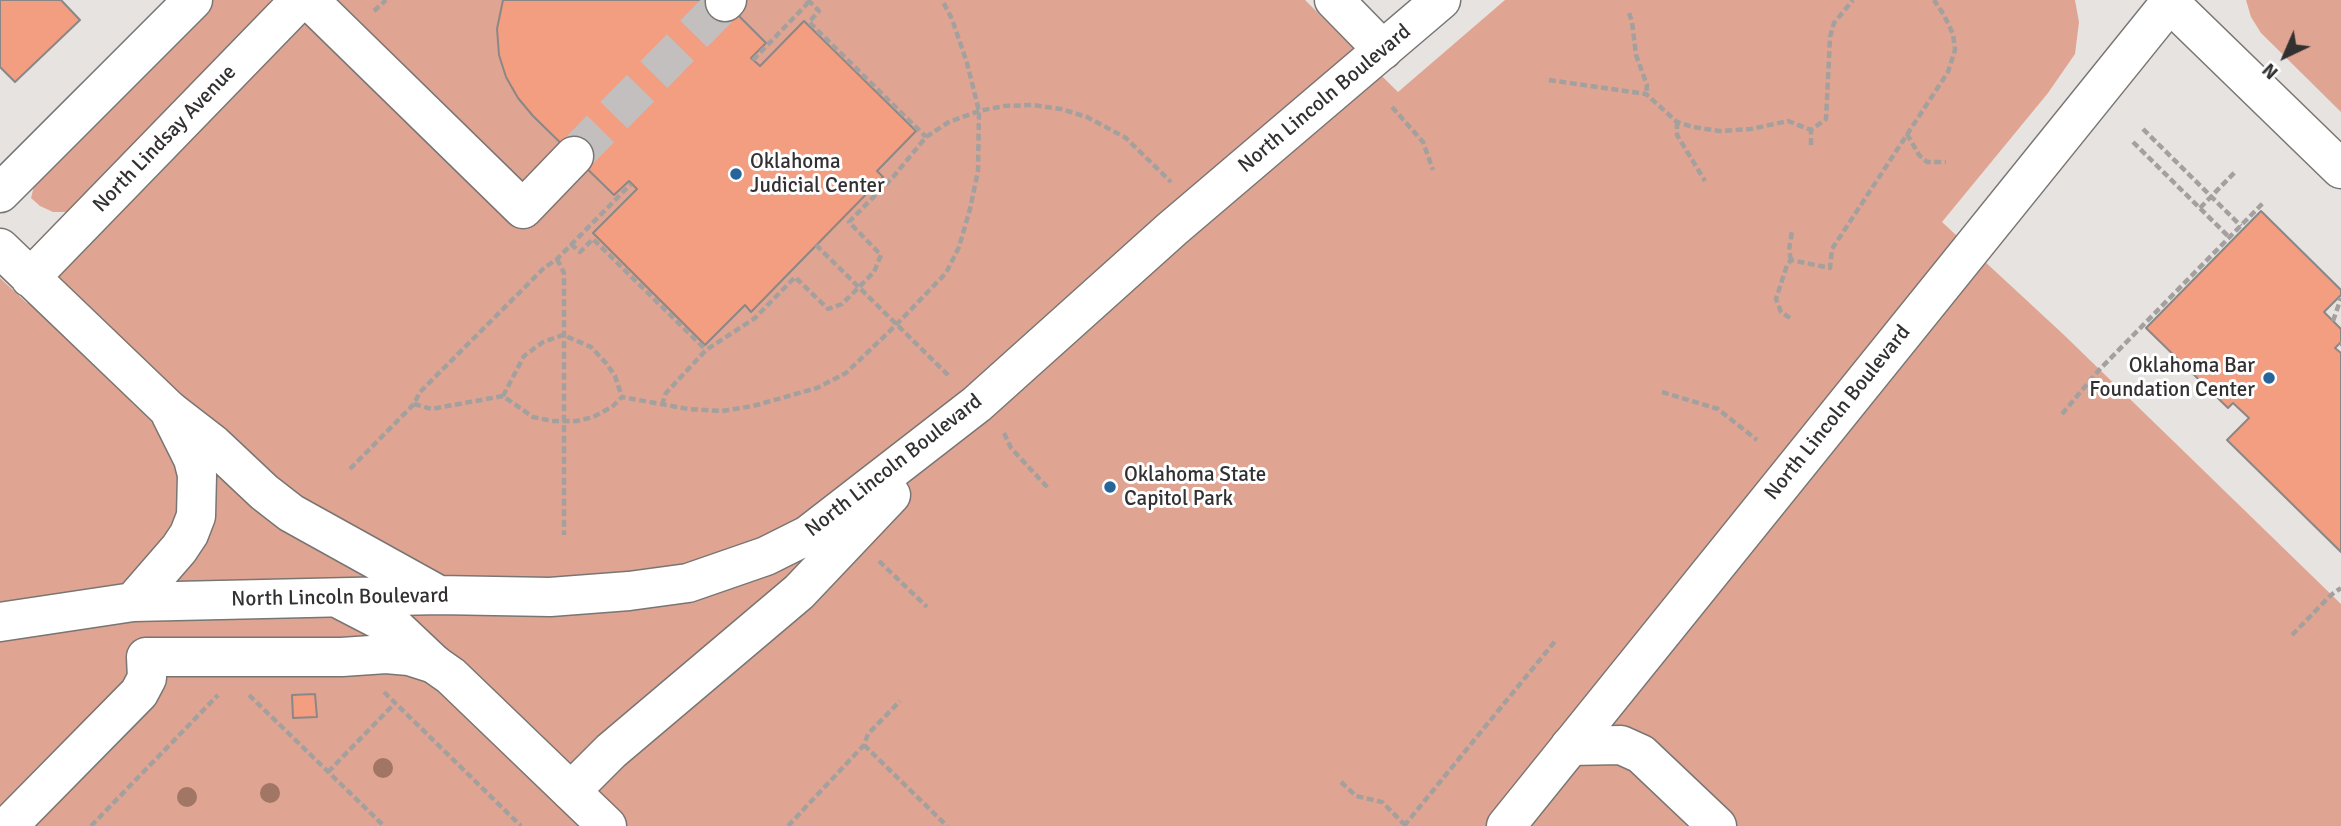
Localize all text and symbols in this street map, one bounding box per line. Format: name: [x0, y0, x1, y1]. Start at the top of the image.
street label: North Lincoln Boulevard: [1234, 19, 1416, 179]
north arrow: [2250, 21, 2320, 91]
text: N: [2257, 58, 2284, 84]
street label: North Lindsay Avenue: [88, 60, 242, 218]
place label: Oklahoma Judicial Center: [750, 149, 885, 199]
marker: Oklahoma Judicial Center: [728, 166, 744, 182]
street label: North Lincoln Boulevard: [1760, 321, 1916, 505]
place label: Oklahoma Bar Foundation Center: [2089, 353, 2255, 403]
marker: Oklahoma Bar Foundation Center: [2261, 370, 2277, 386]
street label: North Lincoln Boulevard: [801, 389, 987, 543]
place label: Oklahoma State Capitol Park: [1124, 462, 1266, 512]
marker: Oklahoma State Capitol Park: [1102, 479, 1118, 495]
street label: North Lincoln Boulevard: [231, 584, 449, 612]

